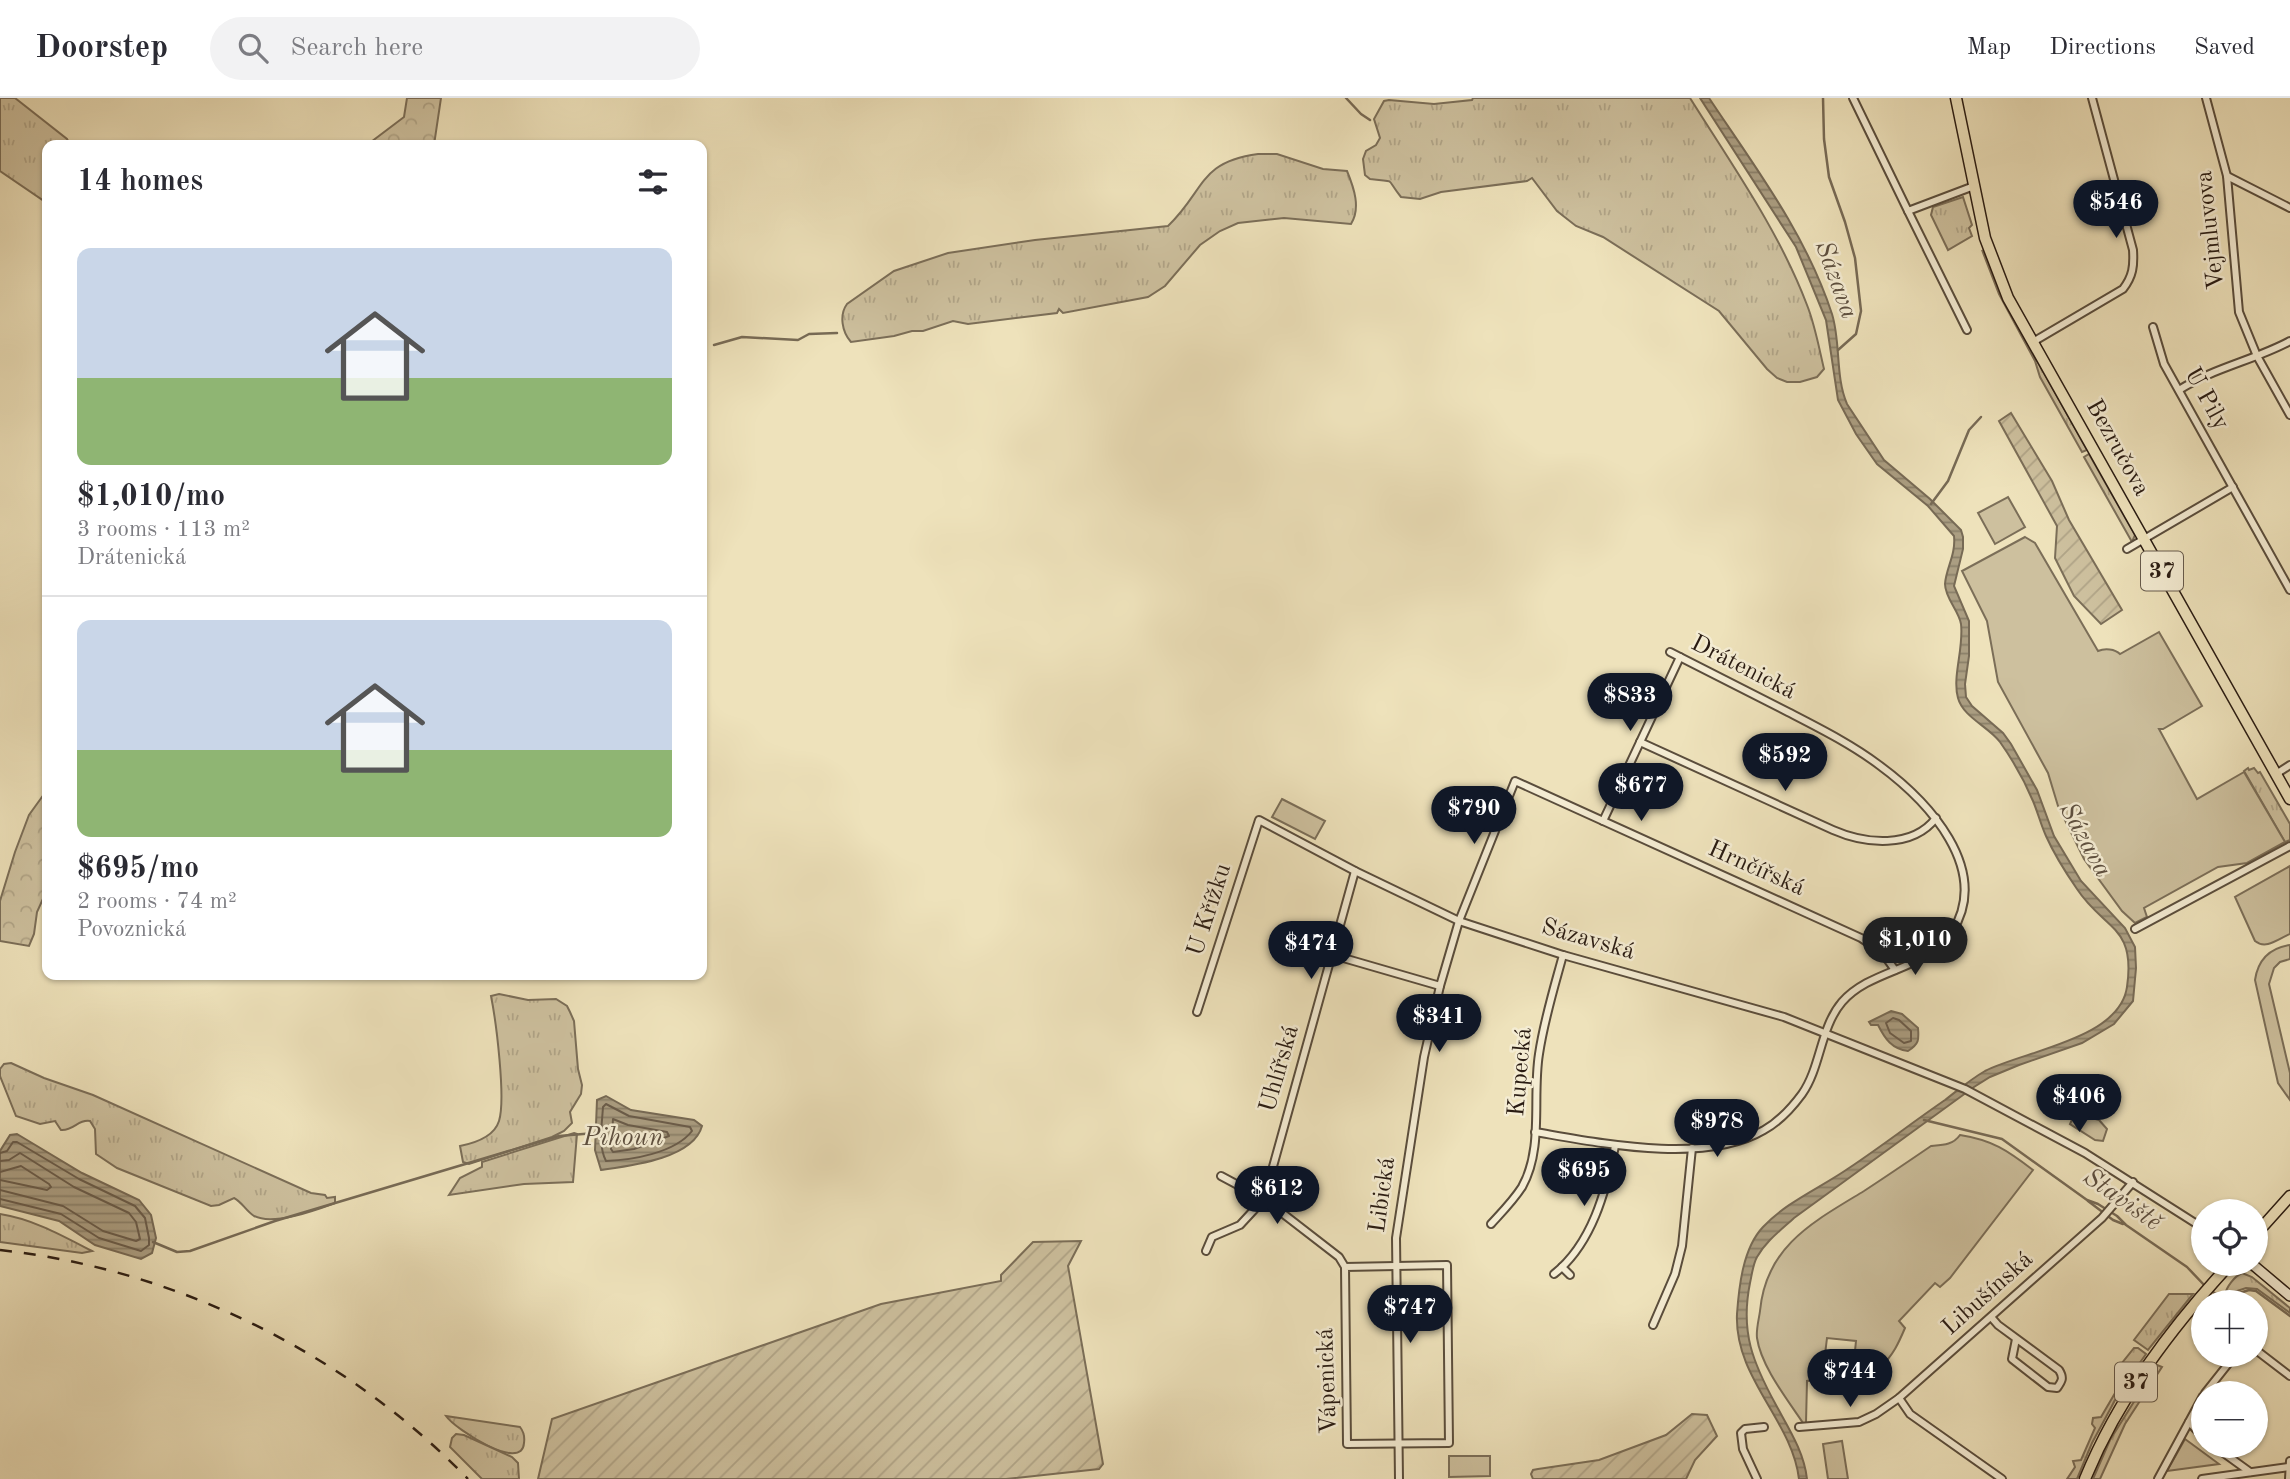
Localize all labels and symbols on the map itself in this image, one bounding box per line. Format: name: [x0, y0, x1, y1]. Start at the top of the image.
street label: Vejmluvova: [2193, 169, 2229, 291]
pin: $546: [2075, 180, 2157, 240]
water label: Sázava: [1810, 237, 1862, 323]
street label: U Pily: [2179, 364, 2233, 435]
street label: Bezručova: [2081, 396, 2153, 500]
road number: 37: [2141, 551, 2183, 590]
street label: Drátenická: [1687, 631, 1799, 705]
pin: $833: [1589, 674, 1671, 733]
pin: $592: [1744, 734, 1826, 793]
pin: $677: [1600, 764, 1682, 823]
pin: $790: [1433, 786, 1515, 846]
water label: Sázava: [2054, 798, 2116, 882]
street label: Hrnčířská: [1704, 837, 1808, 901]
street label: U Křížku: [1184, 861, 1236, 959]
street label: Sázavská: [1539, 915, 1638, 965]
pin: $1,010: [1858, 918, 1972, 977]
pin: $474: [1270, 922, 1352, 981]
pin: $341: [1398, 995, 1480, 1054]
street label: Uhlířská: [1256, 1023, 1304, 1115]
street label: Kupecká: [1505, 1026, 1537, 1117]
pin: $406: [2038, 1074, 2120, 1134]
pin: $978: [1676, 1100, 1758, 1159]
water label: Pihoun: [582, 1125, 664, 1151]
pin: $695: [1543, 1148, 1625, 1208]
street label: Libická: [1366, 1156, 1400, 1234]
water label: Staviště: [2078, 1164, 2168, 1237]
pin: $612: [1236, 1166, 1318, 1226]
street label: Libušínská: [1938, 1247, 2038, 1340]
pin: $747: [1369, 1286, 1451, 1345]
street label: Vápenická: [1314, 1327, 1342, 1434]
pin: $744: [1809, 1350, 1891, 1409]
road number: 37: [2115, 1362, 2157, 1401]

